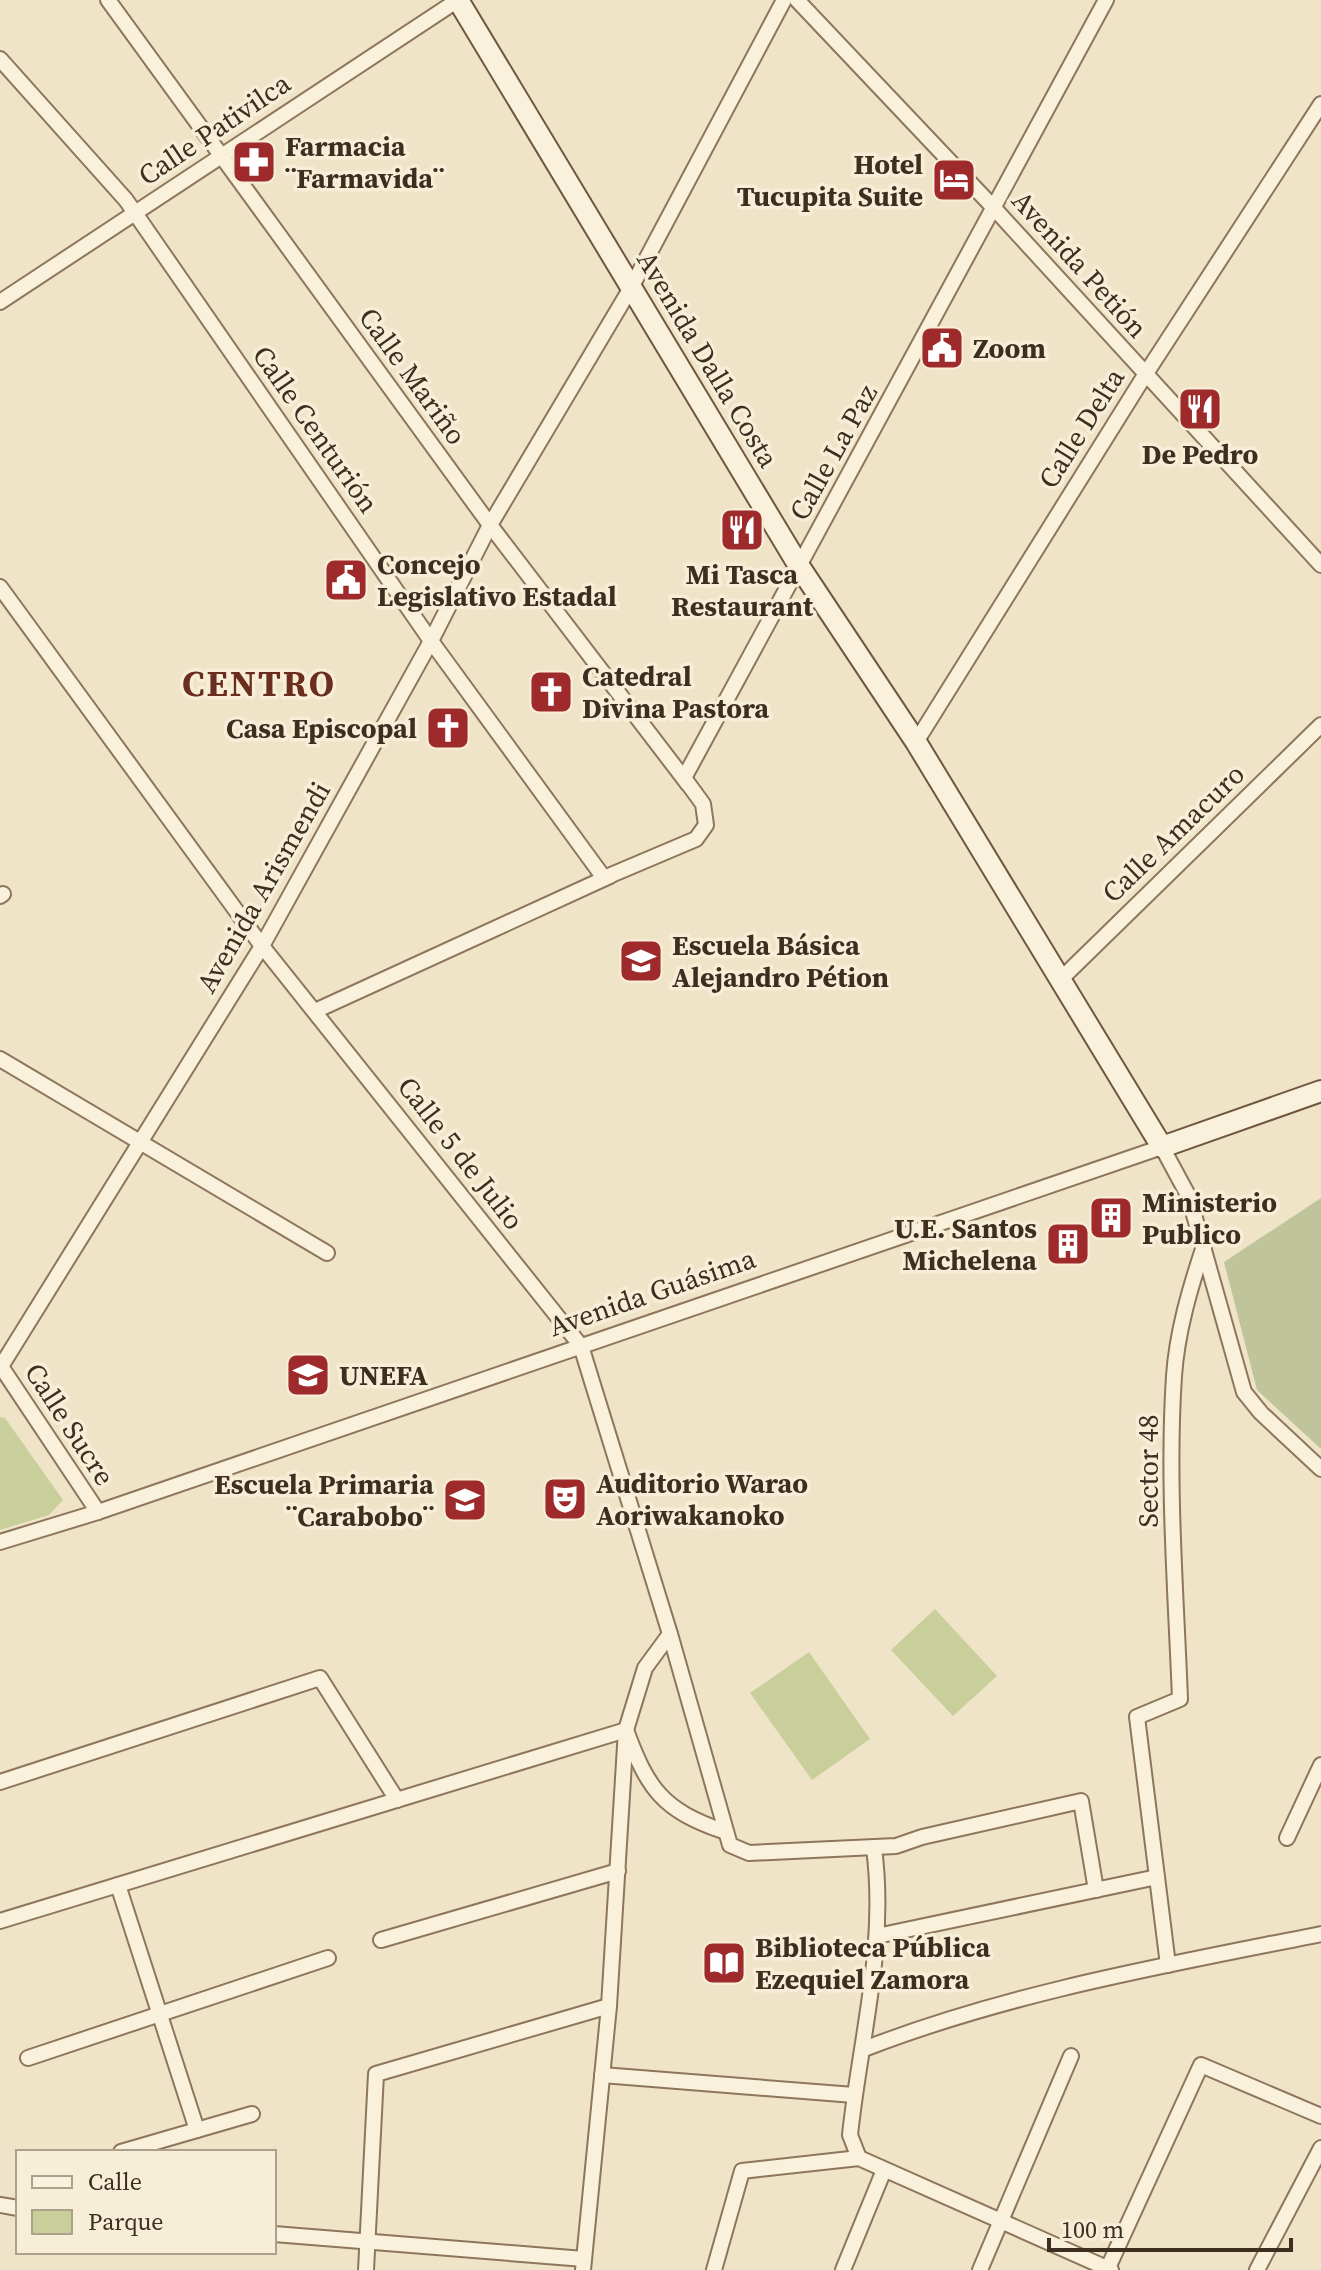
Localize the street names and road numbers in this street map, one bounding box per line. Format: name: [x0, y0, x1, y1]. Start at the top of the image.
street label: Calle Pativilca: [130, 64, 298, 194]
street label: Avenida Petión: [1003, 182, 1157, 346]
street label: Avenida Dalla Costa: [628, 244, 788, 475]
street label: Calle Mariño: [350, 300, 476, 452]
street label: Calle Centurión: [244, 338, 388, 520]
street label: Calle Delta: [1029, 360, 1133, 495]
street label: Calle La Paz: [780, 377, 886, 527]
street label: Calle Amacuro: [1093, 755, 1253, 911]
street label: Avenida Arismendi: [187, 774, 339, 1000]
street label: Calle 5 de Julio: [389, 1069, 533, 1237]
street label: Avenida Guásima: [544, 1239, 761, 1345]
street label: Calle Sucre: [16, 1355, 124, 1493]
street label: Sector 48: [1129, 1414, 1167, 1528]

